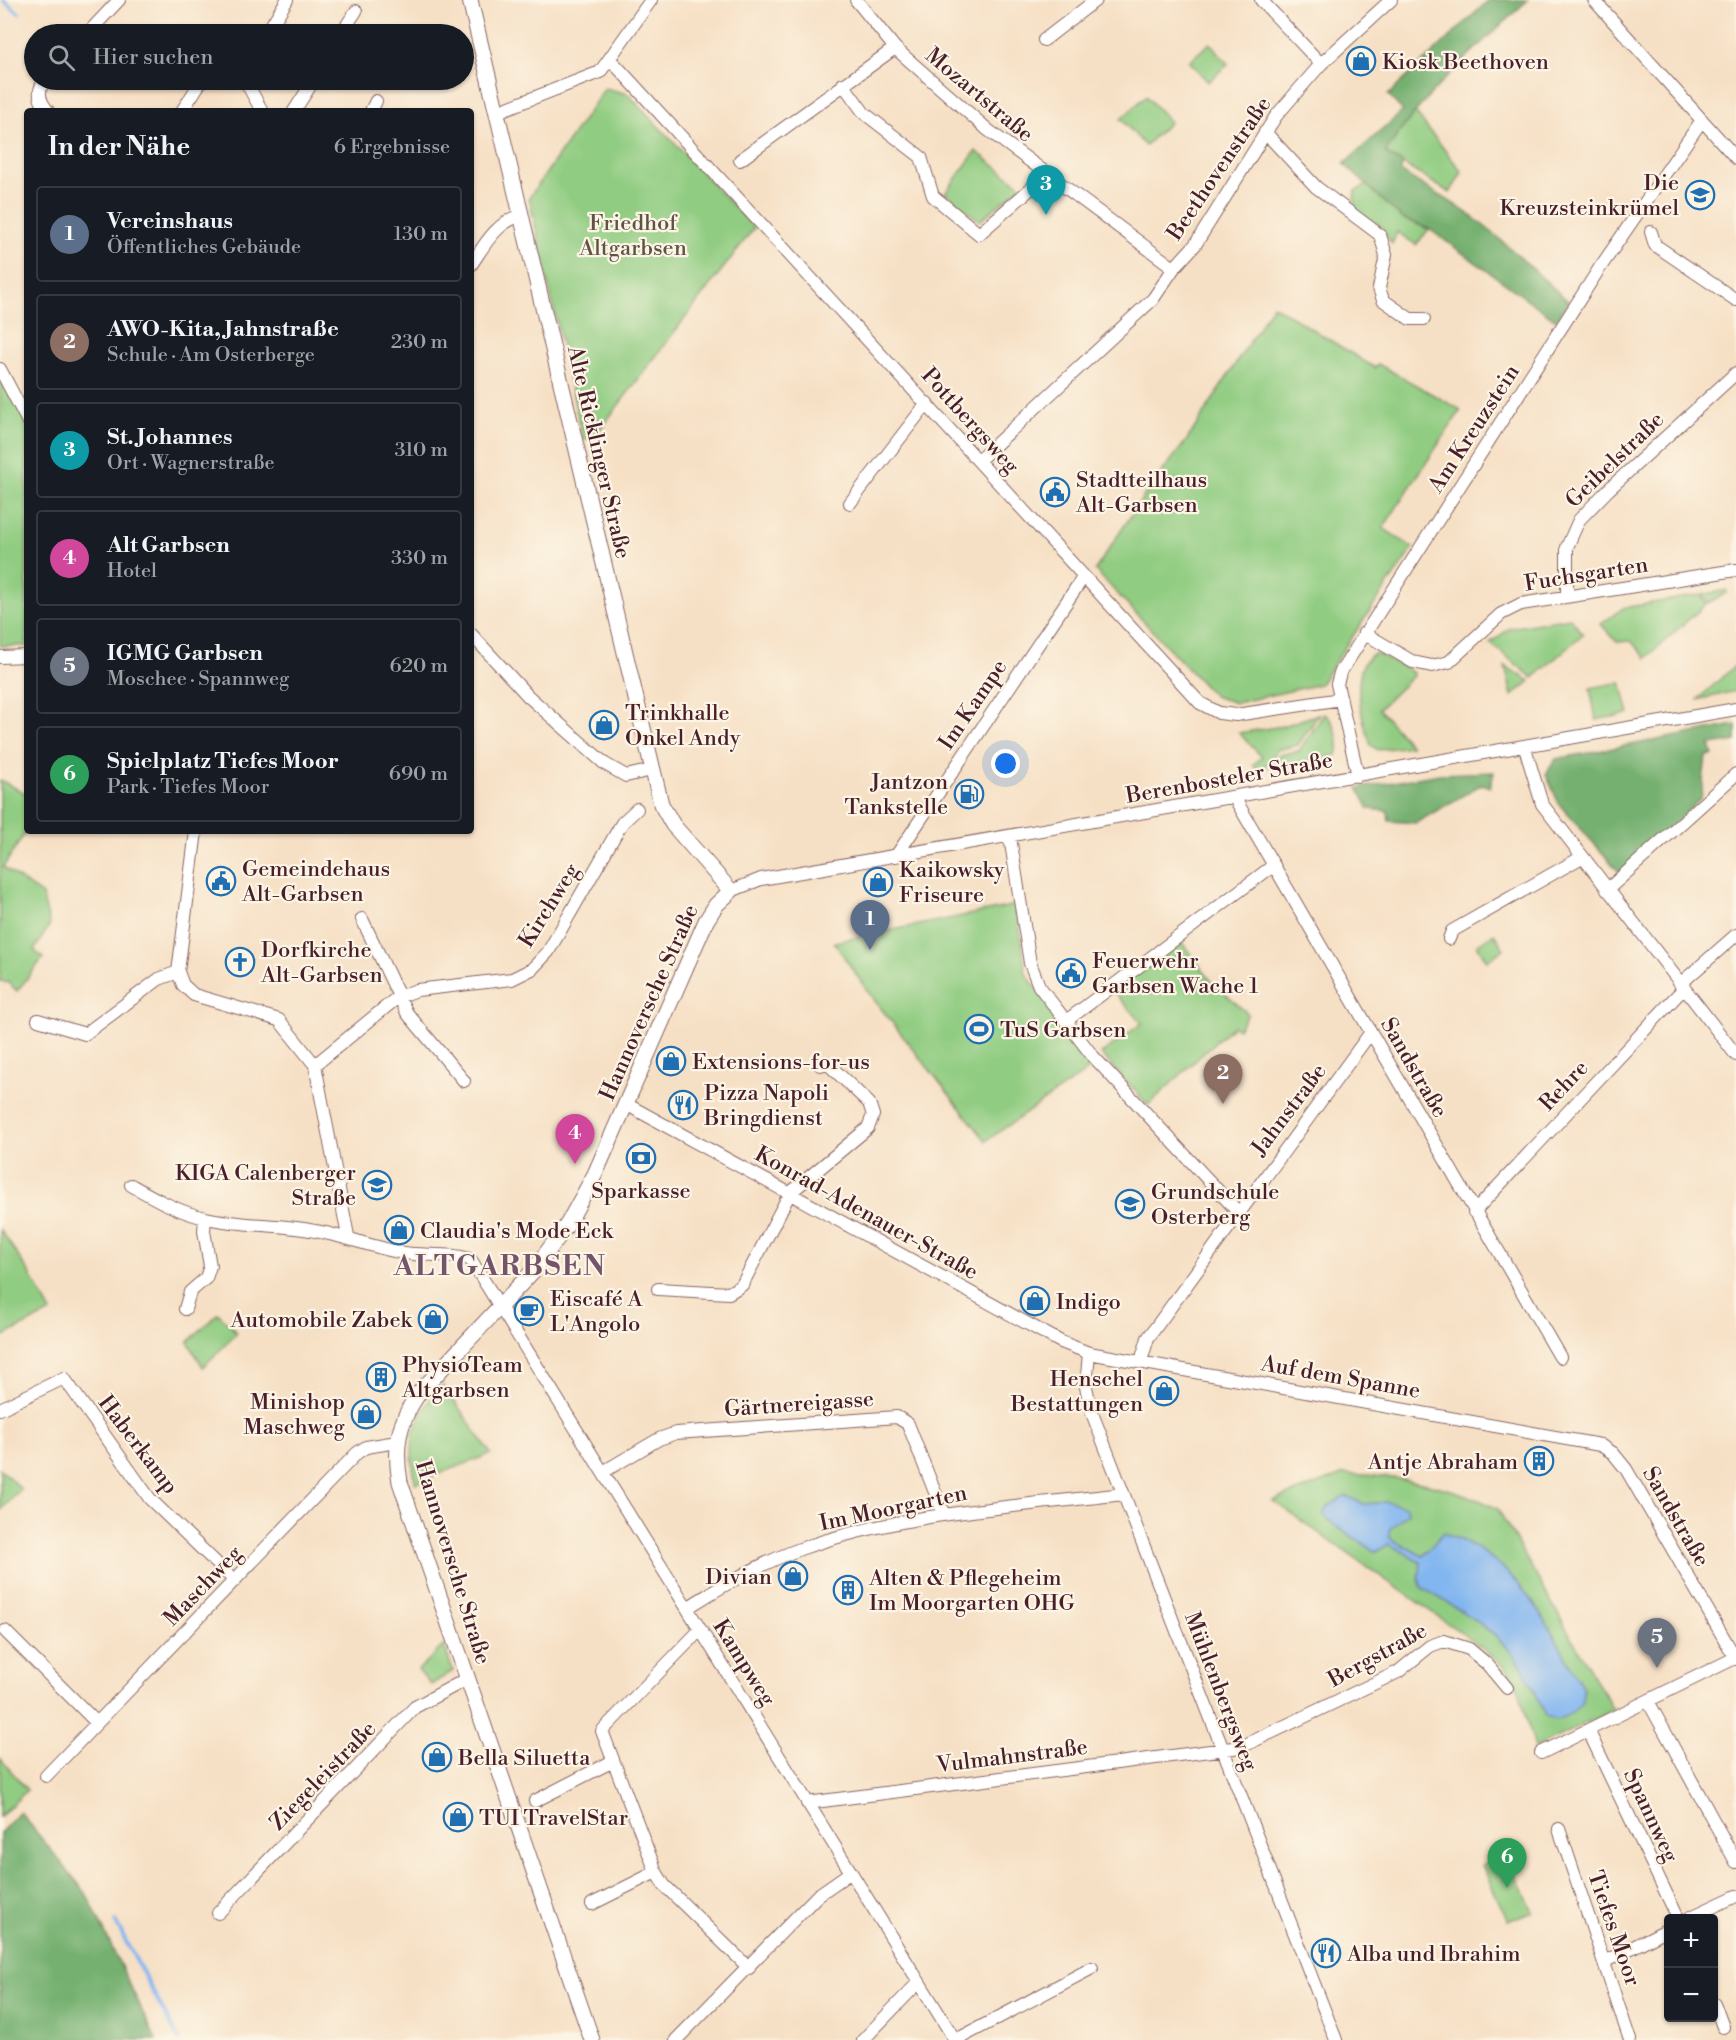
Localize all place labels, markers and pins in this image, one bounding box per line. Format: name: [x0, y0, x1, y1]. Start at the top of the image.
shop icon: Kiosk Beethoven: [1345, 45, 1377, 77]
place label: Kiosk Beethoven: [1382, 49, 1549, 76]
pin: 3: [1026, 166, 1066, 215]
place label: Die Kreuzsteinkrümel: [1499, 170, 1679, 222]
school or university icon: Die Kreuzsteinkrümel: [1684, 179, 1716, 211]
place label: Stadtteilhaus Alt-Garbsen: [1075, 467, 1207, 519]
public building icon: Stadtteilhaus Alt-Garbsen: [1039, 476, 1071, 508]
place label: Trinkhalle Onkel Andy: [625, 700, 741, 752]
shop icon: Trinkhalle Onkel Andy: [588, 709, 620, 741]
place label: Jantzon Tankstelle: [845, 769, 948, 821]
fuel station icon: Jantzon Tankstelle: [953, 778, 985, 810]
place label: Gemeindehaus Alt-Garbsen: [241, 856, 390, 908]
place label: Kaikowsky Friseure: [899, 857, 1005, 909]
public building icon: Gemeindehaus Alt-Garbsen: [205, 865, 237, 897]
shop icon: Kaikowsky Friseure: [862, 866, 894, 898]
pin: 1: [850, 900, 890, 950]
place label: Dorfkirche Alt-Garbsen: [260, 937, 383, 989]
church icon: Dorfkirche Alt-Garbsen: [224, 946, 256, 978]
place label: Feuerwehr Garbsen Wache 1: [1092, 948, 1259, 1000]
public building icon: Feuerwehr Garbsen Wache 1: [1055, 957, 1087, 989]
sports icon: TuS Garbsen: [963, 1013, 995, 1045]
place label: TuS Garbsen: [1000, 1017, 1126, 1044]
shop icon: Extensions-for-us: [655, 1045, 687, 1077]
place label: Extensions-for-us: [692, 1049, 870, 1076]
pin: 2: [1204, 1054, 1242, 1104]
place label: Pizza Napoli Bringdienst: [703, 1080, 829, 1132]
restaurant icon: Pizza Napoli Bringdienst: [667, 1089, 699, 1121]
pin: 4: [556, 1114, 594, 1164]
bank icon: Sparkasse: [625, 1142, 657, 1174]
place label: KIGA Calenberger Straße: [175, 1160, 356, 1212]
school or university icon: KIGA Calenberger Straße: [361, 1169, 393, 1201]
place label: Sparkasse: [591, 1178, 691, 1205]
place label: Grundschule Osterberg: [1151, 1179, 1279, 1231]
school or university icon: Grundschule Osterberg: [1114, 1188, 1146, 1220]
shop icon: Claudia's Mode Eck: [383, 1214, 415, 1246]
place label: Claudia's Mode Eck: [420, 1218, 615, 1245]
shop icon: Indigo: [1019, 1285, 1051, 1317]
place label: Eiscafé A L'Angolo: [550, 1286, 644, 1338]
place label: Indigo: [1056, 1289, 1121, 1316]
cafe icon: Eiscafé A L'Angolo: [513, 1295, 545, 1327]
shop icon: Automobile Zabek: [417, 1303, 449, 1335]
place label: Automobile Zabek: [229, 1307, 414, 1334]
place label: PhysioTeam Altgarbsen: [401, 1352, 523, 1404]
building icon: PhysioTeam Altgarbsen: [365, 1361, 397, 1393]
place label: Henschel Bestattungen: [1010, 1366, 1143, 1418]
shop icon: Henschel Bestattungen: [1148, 1375, 1180, 1407]
place label: Minishop Maschweg: [243, 1389, 346, 1441]
shop icon: Minishop Maschweg: [350, 1398, 382, 1430]
building icon: Antje Abraham: [1523, 1445, 1555, 1477]
place label: Antje Abraham: [1367, 1449, 1518, 1476]
shop icon: Divian: [777, 1560, 809, 1592]
place label: Divian: [705, 1564, 772, 1591]
place label: Alten & Pflegeheim Im Moorgarten OHG: [868, 1565, 1075, 1617]
building icon: Alten & Pflegeheim Im Moorgarten OHG: [832, 1574, 864, 1606]
pin: 5: [1638, 1618, 1676, 1668]
shop icon: Bella Siluetta: [421, 1741, 453, 1773]
place label: Bella Siluetta: [457, 1745, 591, 1772]
shop icon: TUI TravelStar: [442, 1801, 474, 1833]
place label: TUI TravelStar: [479, 1805, 628, 1832]
pin: 6: [1488, 1838, 1526, 1888]
restaurant icon: Alba und Ibrahim: [1310, 1937, 1342, 1969]
place label: Alba und Ibrahim: [1346, 1941, 1521, 1968]

